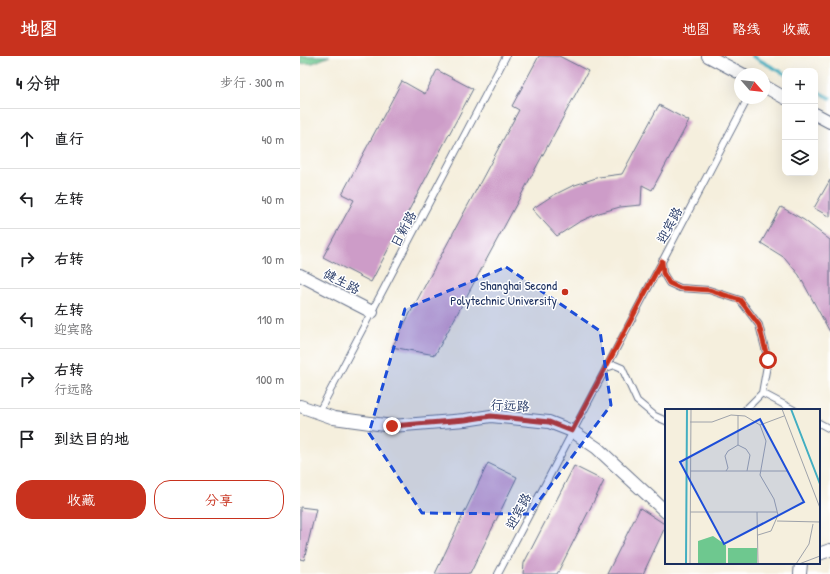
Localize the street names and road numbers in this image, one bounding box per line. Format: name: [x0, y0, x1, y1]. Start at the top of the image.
street label: 迎宾路: [652, 204, 686, 246]
street label: 日新路: [386, 208, 420, 250]
street label: 健生路: [321, 264, 363, 298]
street label: 行远路: [490, 395, 530, 415]
street label: 迎宾路: [501, 490, 535, 532]

